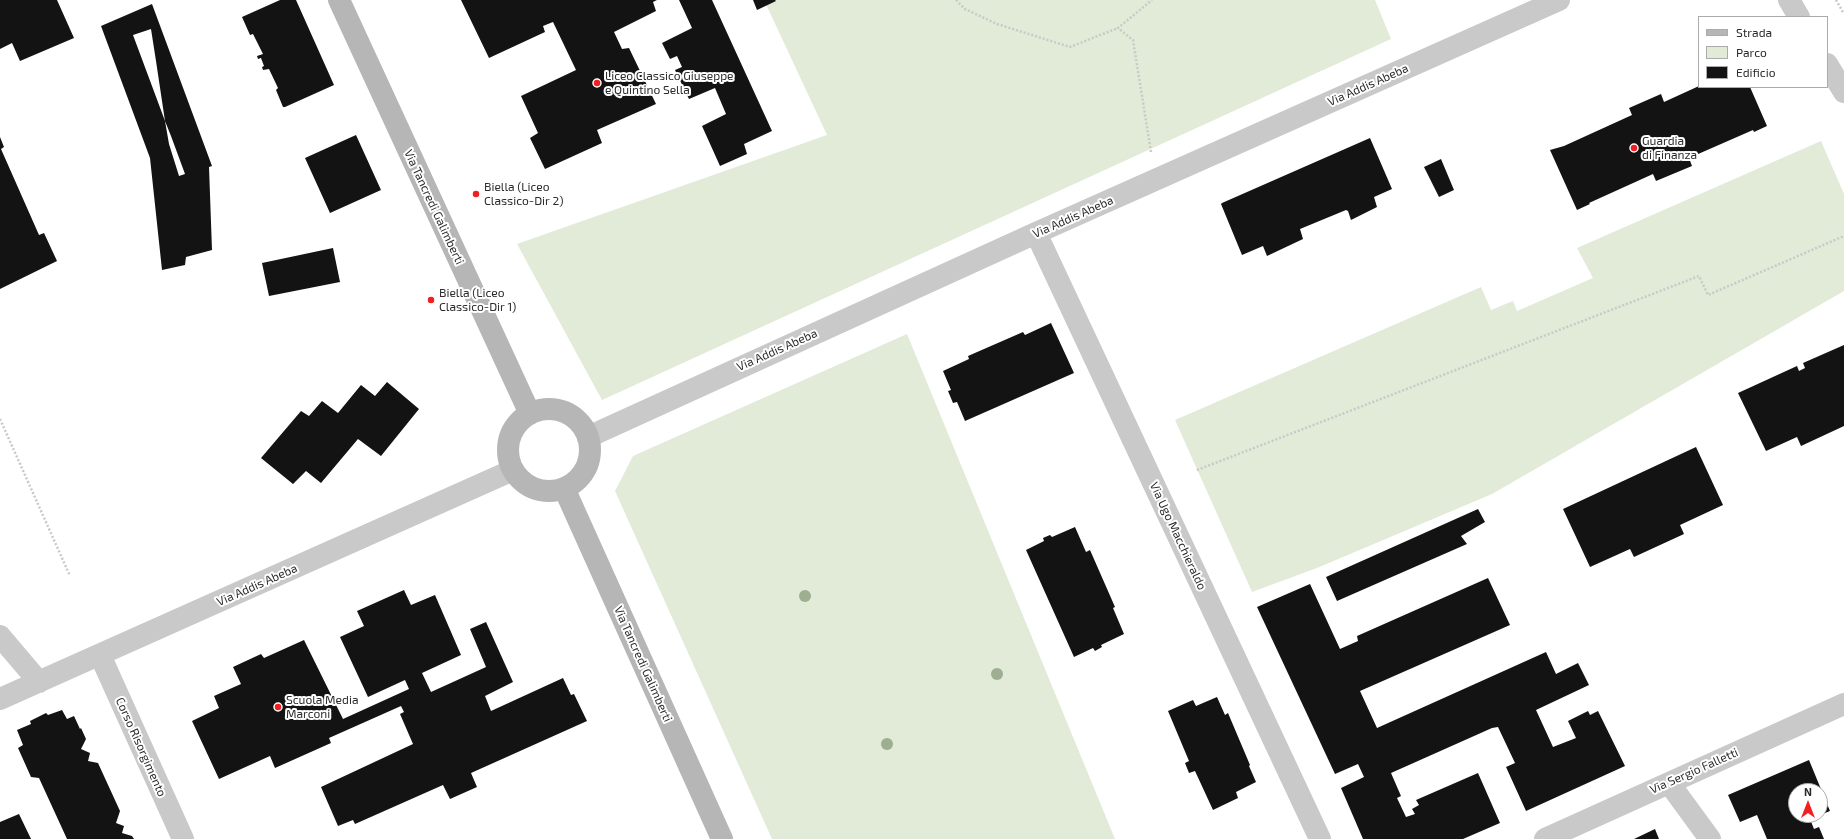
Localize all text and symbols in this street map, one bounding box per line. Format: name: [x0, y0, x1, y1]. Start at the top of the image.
legend: [1698, 16, 1828, 88]
text: Strada: [1736, 25, 1772, 39]
text: Parco: [1736, 45, 1767, 59]
street label: Via Addis Abeba: [1325, 61, 1411, 109]
text: Edificio: [1736, 65, 1776, 79]
place label: Liceo Classico Giuseppe e Quintino Sella: [605, 69, 734, 97]
marker: Liceo Classico Giuseppe e Quintino Sella: [592, 78, 602, 88]
place label: Guardia di Finanza: [1642, 134, 1697, 162]
marker: Guardia di Finanza: [1629, 143, 1639, 153]
street label: Via Tancredi Galimberti: [401, 147, 467, 267]
place label: Biella (Liceo Classico-Dir 2): [484, 180, 564, 208]
marker: Biella (Liceo Classico-Dir 2): [471, 189, 481, 199]
street label: Via Addis Abeba: [1030, 193, 1116, 241]
place label: Biella (Liceo Classico-Dir 1): [439, 286, 516, 314]
marker: Biella (Liceo Classico-Dir 1): [426, 295, 436, 305]
street label: Via Addis Abeba: [734, 326, 820, 374]
street label: Via Ugo Macchieraldo: [1147, 480, 1209, 592]
street label: Via Addis Abeba: [214, 561, 300, 609]
street label: Via Tancredi Galimberti: [611, 604, 675, 724]
place label: Scuola Media Marconi: [286, 693, 358, 721]
street label: Corso Risorgimento: [113, 695, 169, 799]
marker: Scuola Media Marconi: [273, 702, 283, 712]
street label: Via Sergio Falletti: [1648, 745, 1740, 797]
north arrow: [1788, 783, 1828, 823]
text: N: [1804, 785, 1812, 798]

